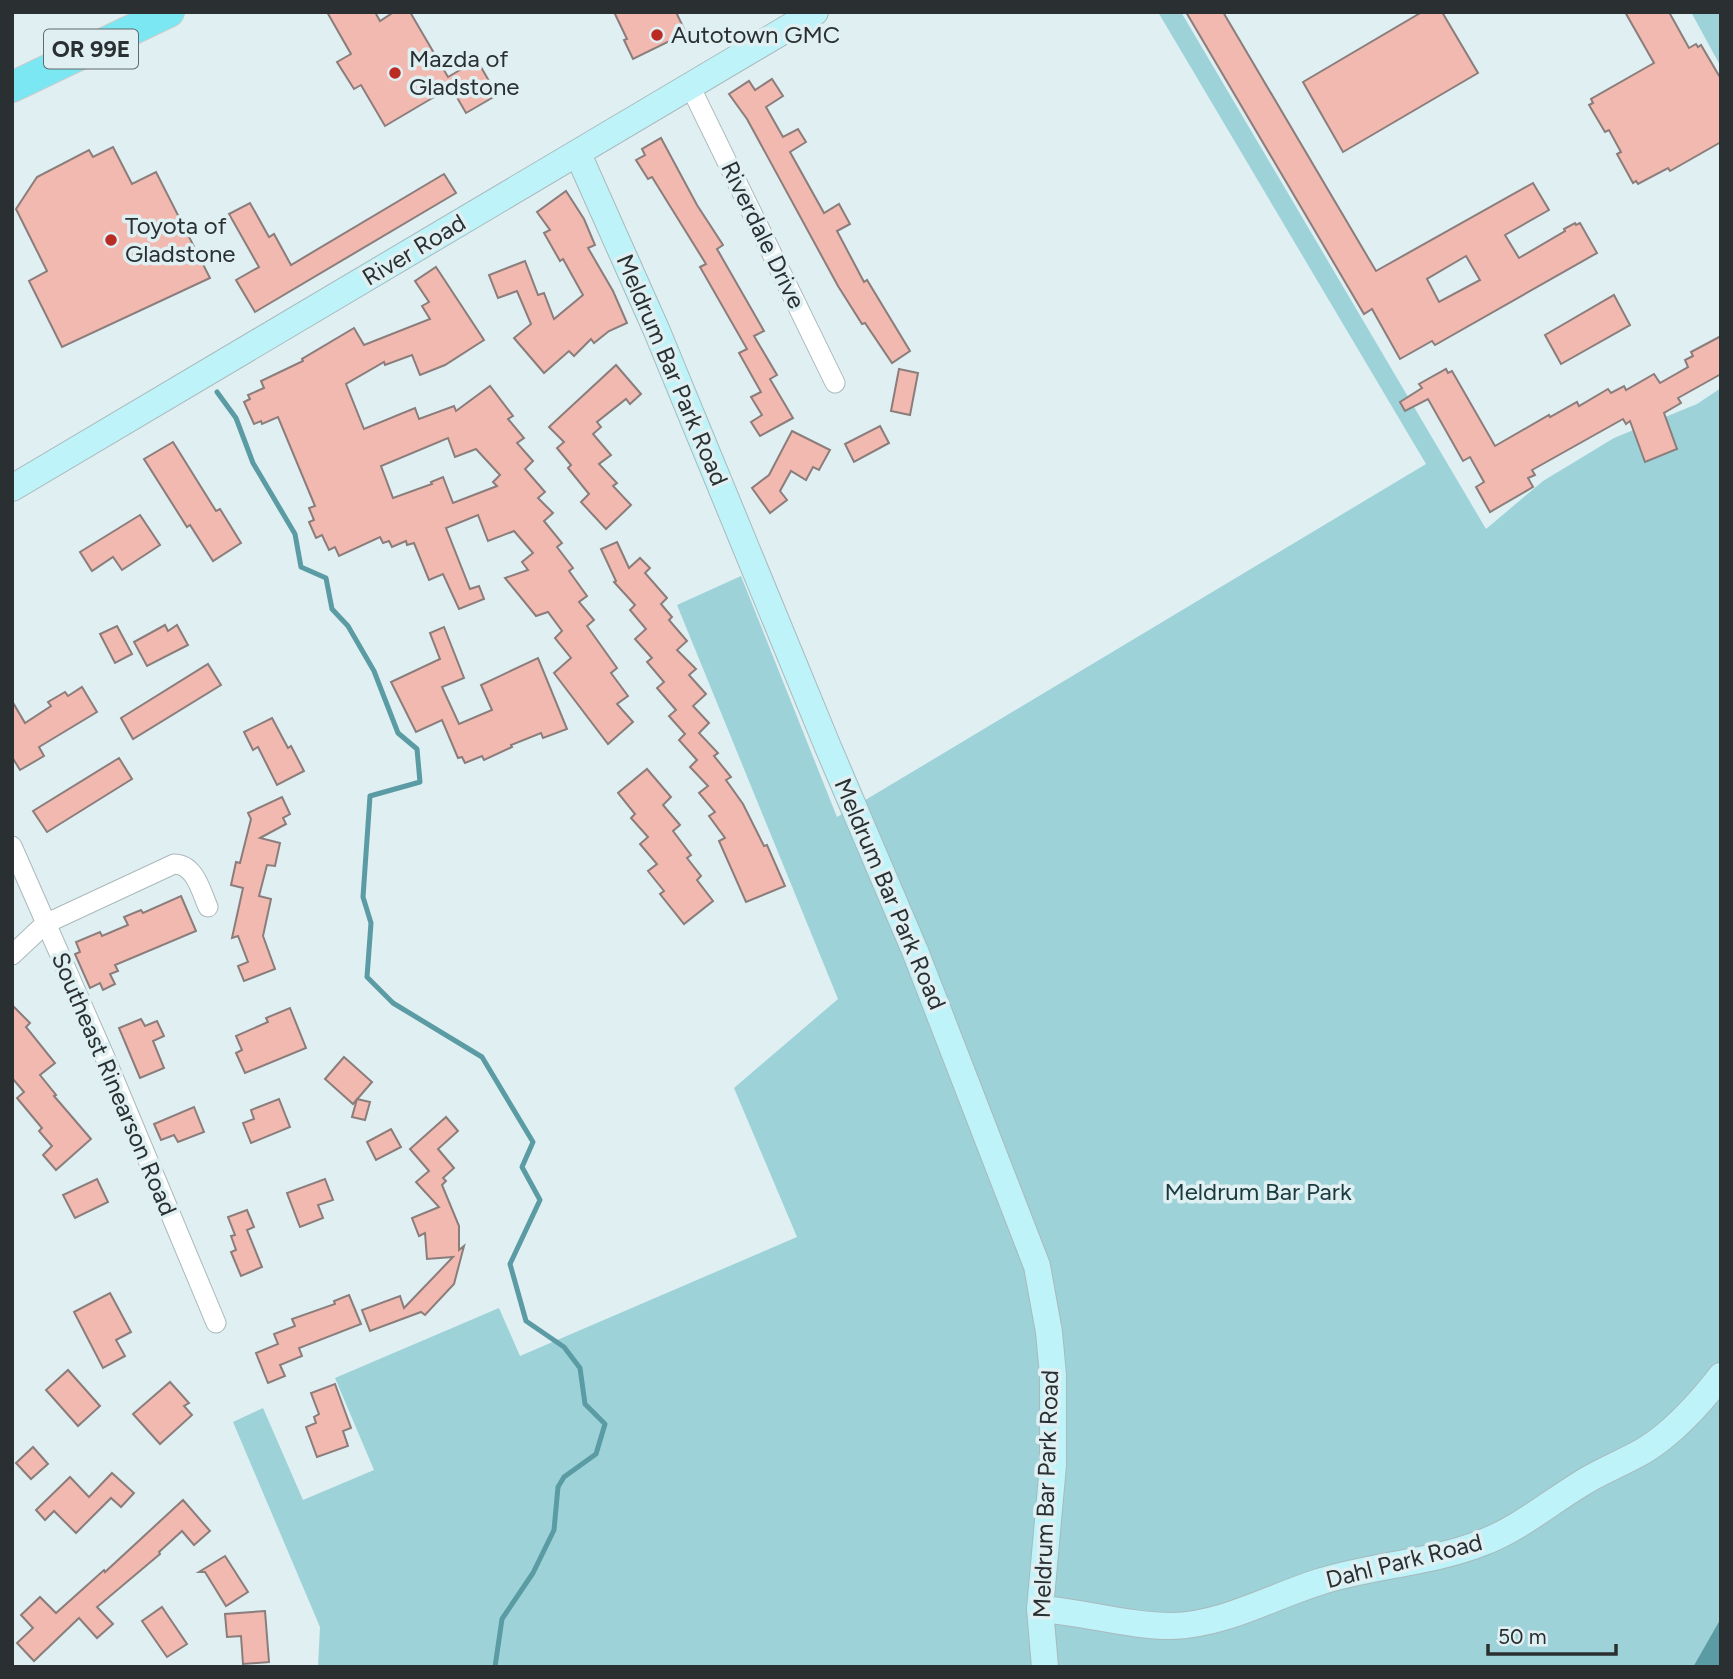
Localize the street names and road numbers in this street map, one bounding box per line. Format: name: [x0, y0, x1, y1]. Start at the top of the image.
road number: OR 99E: [44, 30, 138, 68]
street label: Riverdale Drive: [715, 156, 812, 313]
street label: River Road: [357, 207, 471, 292]
street label: Meldrum Bar Park Road: [611, 250, 734, 490]
street label: Meldrum Bar Park Road: [829, 774, 952, 1014]
street label: Southeast Rinearson Road: [46, 948, 183, 1220]
street label: Meldrum Bar Park Road: [1027, 1369, 1064, 1619]
street label: Dahl Park Road: [1323, 1527, 1485, 1594]

